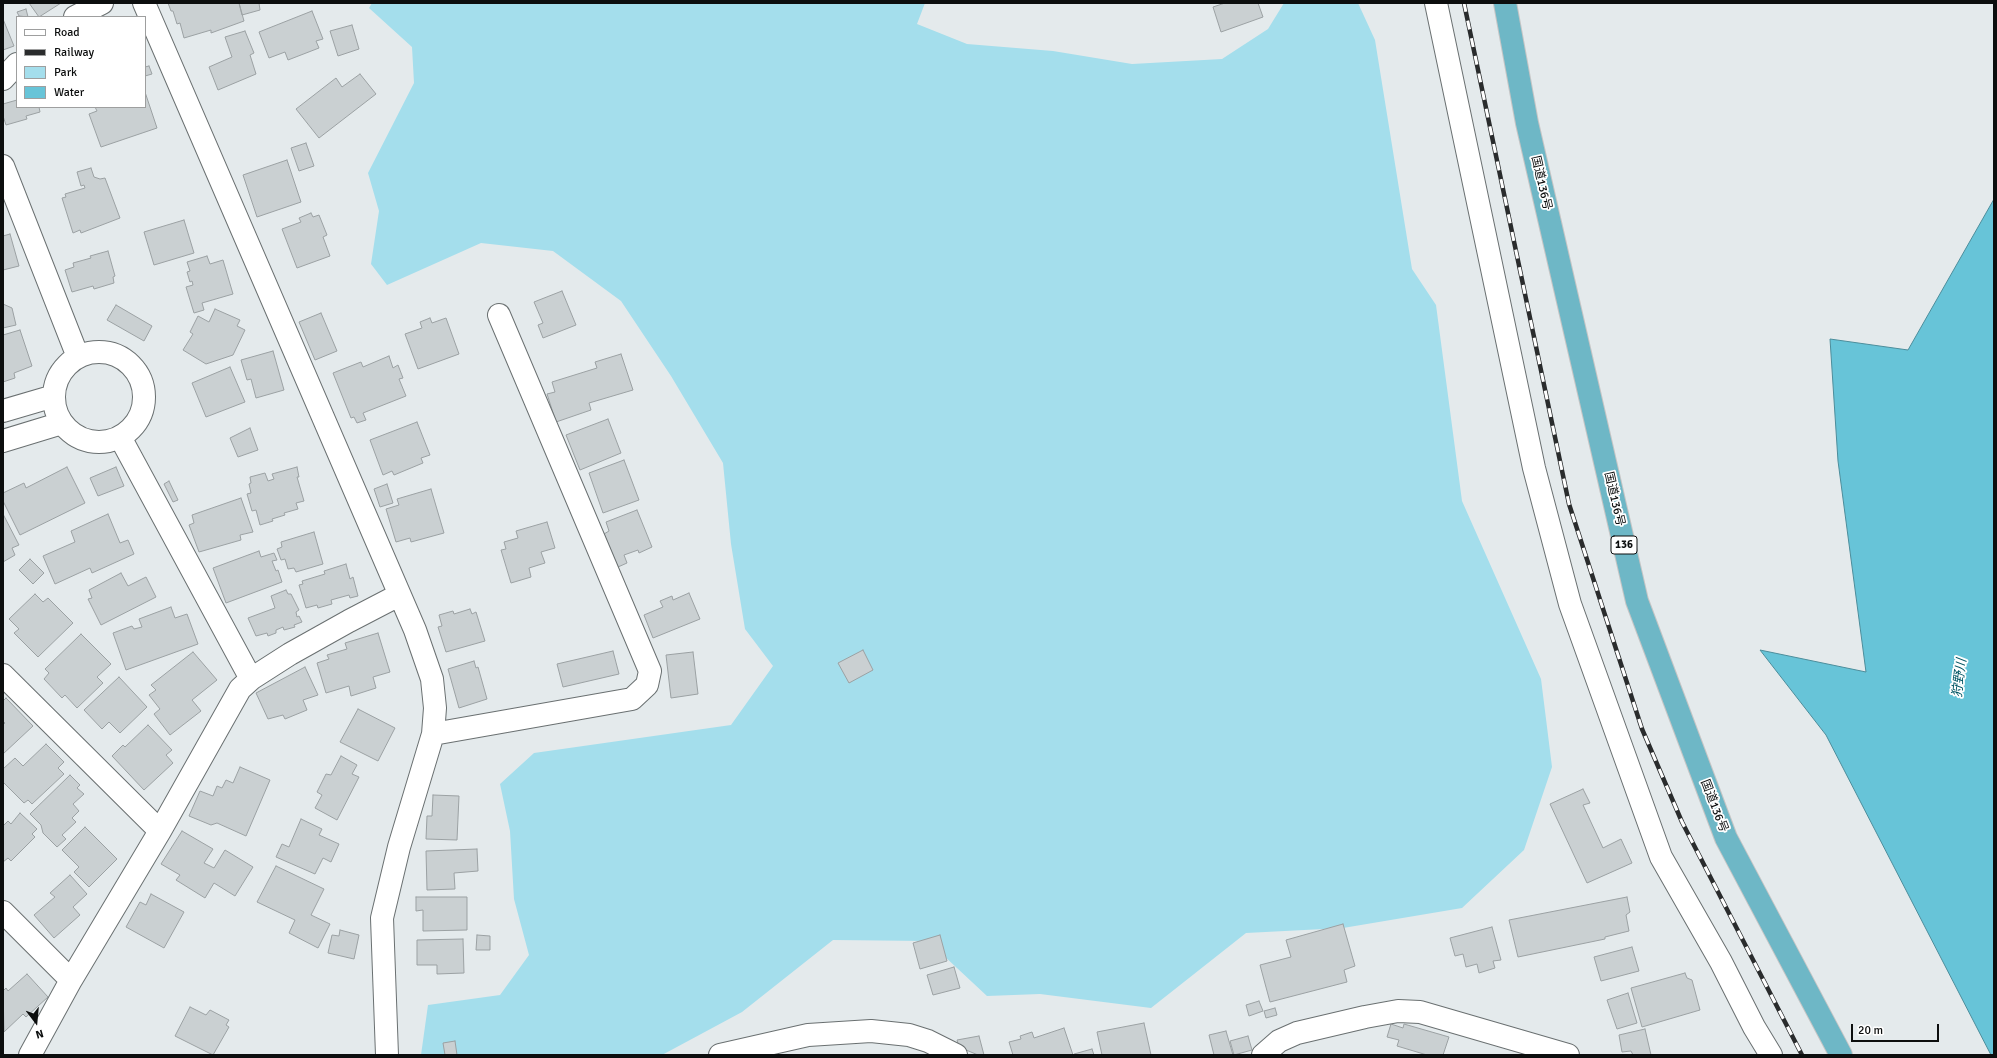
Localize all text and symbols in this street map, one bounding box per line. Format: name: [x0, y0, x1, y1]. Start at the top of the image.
legend: [16, 16, 146, 108]
text: Road: [54, 25, 80, 40]
text: Railway: [54, 45, 94, 60]
text: Park: [54, 65, 77, 80]
text: Water: [54, 85, 84, 100]
street label: 国道136号: [1528, 154, 1554, 212]
street label: 国道136号: [1601, 470, 1627, 528]
road number: 136: [1611, 536, 1637, 554]
water label: 狩野川: [1950, 658, 1970, 698]
street label: 国道136号: [1697, 778, 1731, 834]
north arrow: [16, 1002, 56, 1042]
scale bar: [1853, 1016, 1941, 1042]
text: 20 m: [1858, 1023, 1883, 1038]
text: N: [34, 1027, 45, 1041]

